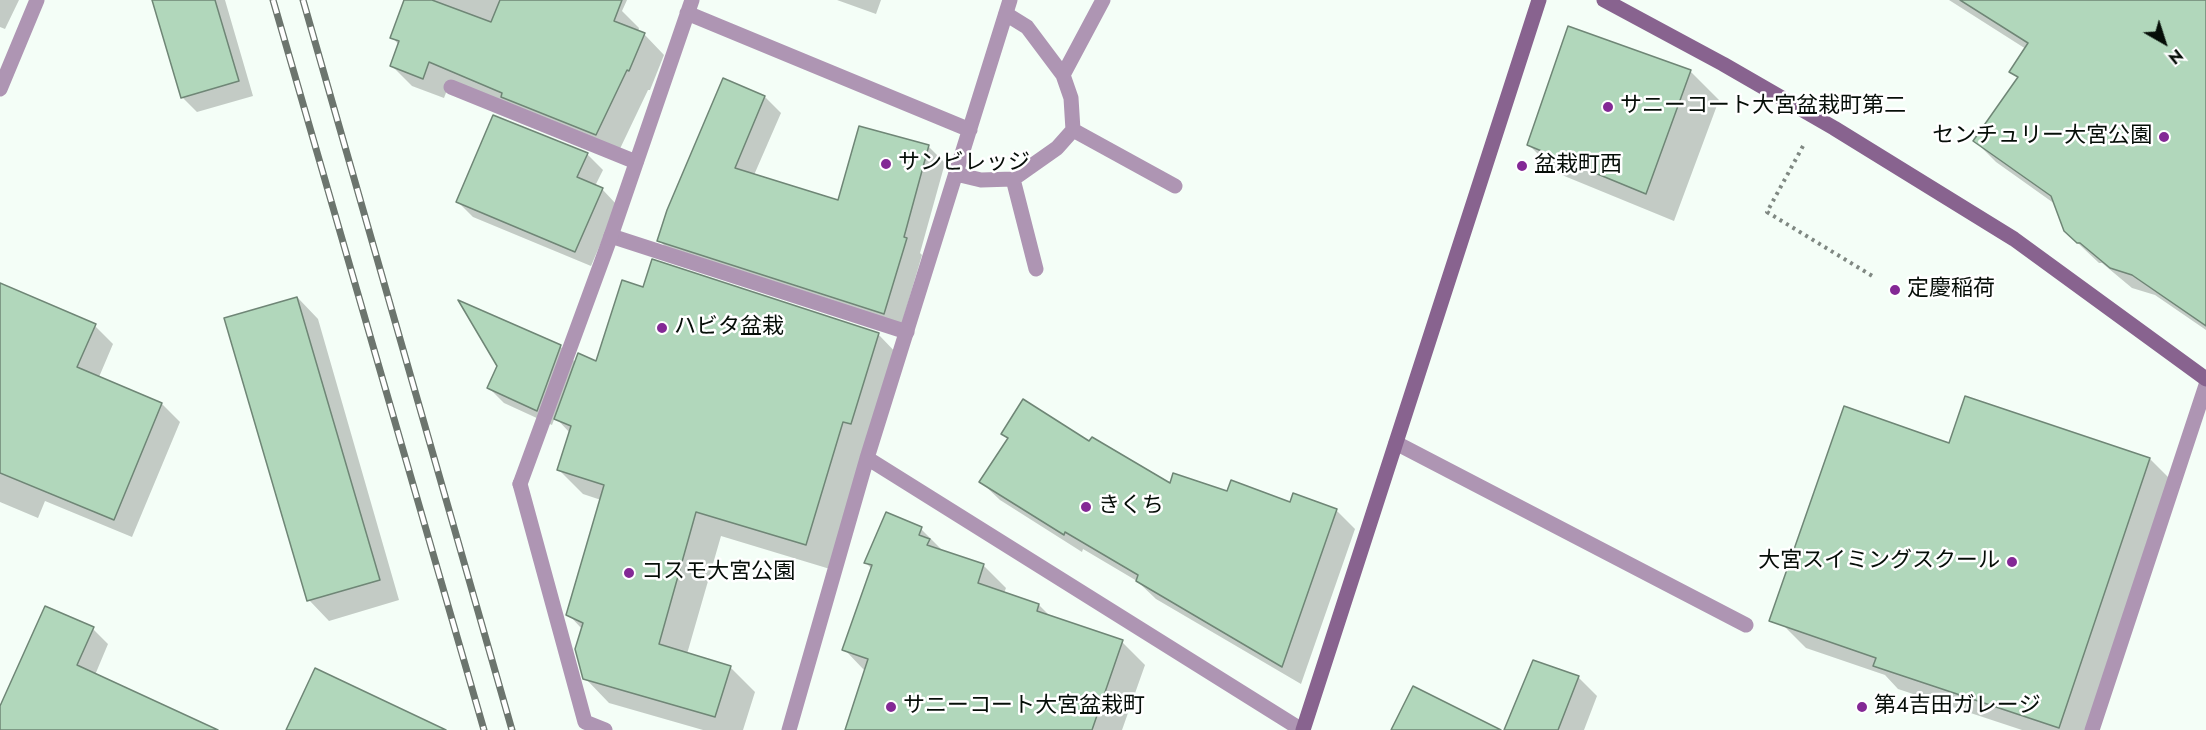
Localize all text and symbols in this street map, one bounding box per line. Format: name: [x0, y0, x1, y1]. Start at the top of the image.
north arrow: [2134, 12, 2194, 72]
text: N: [2163, 43, 2188, 69]
place label: サニーコート大宮盆栽町第二: [1620, 94, 1906, 120]
marker: サニーコート大宮盆栽町第二: [1601, 100, 1615, 114]
place label: センチュリー大宮公園: [1932, 124, 2152, 150]
marker: センチュリー大宮公園: [2157, 130, 2171, 144]
place label: サンビレッジ: [898, 151, 1030, 177]
place label: 盆栽町西: [1534, 153, 1622, 179]
marker: サンビレッジ: [879, 157, 893, 171]
marker: 盆栽町西: [1515, 159, 1529, 173]
place label: 定慶稲荷: [1907, 277, 1995, 303]
marker: 定慶稲荷: [1888, 283, 1902, 297]
place label: ハビタ盆栽: [674, 315, 784, 341]
marker: ハビタ盆栽: [655, 321, 669, 335]
place label: きくち: [1098, 494, 1164, 520]
marker: きくち: [1079, 500, 1093, 514]
place label: 大宮スイミングスクール: [1758, 549, 2000, 575]
marker: 大宮スイミングスクール: [2005, 555, 2019, 569]
place label: コスモ大宮公園: [641, 560, 795, 586]
marker: コスモ大宮公園: [622, 566, 636, 580]
place label: サニーコート大宮盆栽町: [903, 694, 1145, 720]
place label: 第4吉田ガレージ: [1874, 694, 2041, 720]
marker: サニーコート大宮盆栽町: [884, 700, 898, 714]
marker: 第4吉田ガレージ: [1855, 700, 1869, 714]

